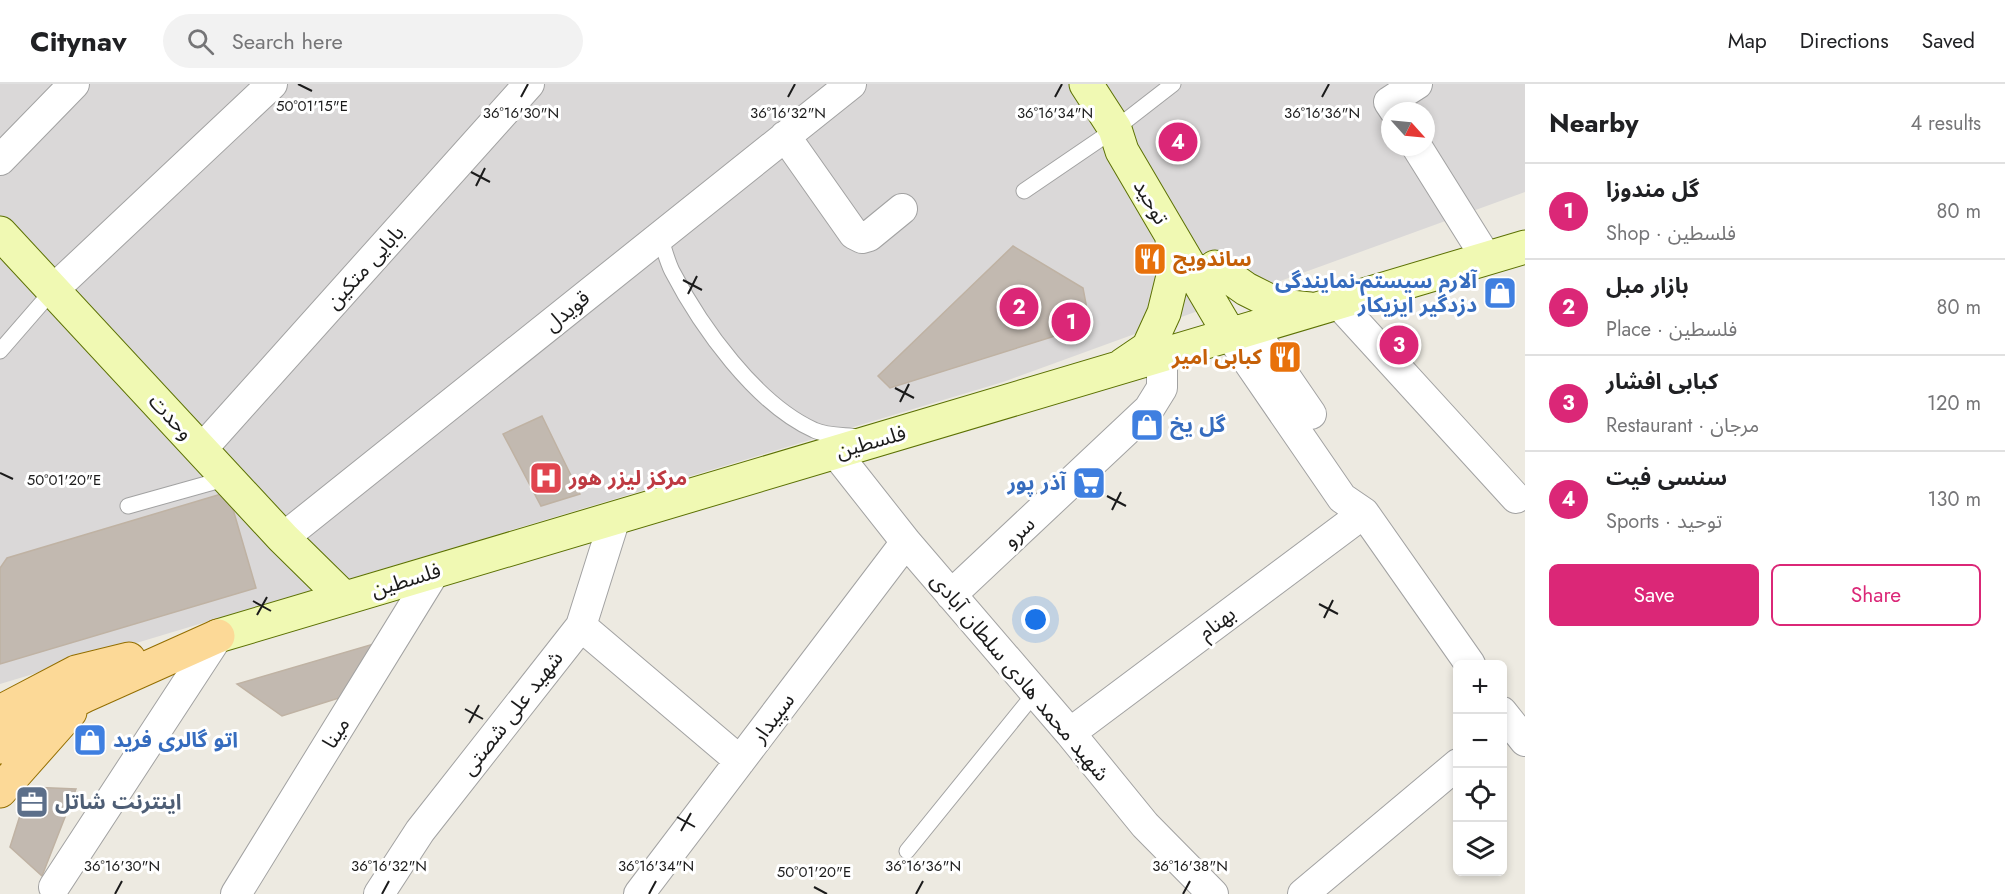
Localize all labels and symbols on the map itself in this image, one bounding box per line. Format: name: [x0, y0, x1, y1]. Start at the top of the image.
text: 50°01'15"E: [276, 95, 348, 117]
text: 36°16'30"N: [483, 102, 559, 124]
text: 36°16'32"N: [750, 102, 826, 124]
text: 36°16'34"N: [1017, 102, 1093, 124]
text: 36°16'36"N: [1284, 102, 1360, 124]
north arrow: [1381, 102, 1435, 156]
pin: 4: [1158, 120, 1198, 164]
street label: توحید: [1126, 174, 1176, 230]
street label: بابایی متکین: [319, 218, 411, 316]
restaurant icon: ساندویج: [1132, 241, 1168, 277]
place label: ساندویج: [1173, 244, 1252, 274]
place label: آلارم سیستم-نمایندگی دزدگیر ایزیکار: [1275, 266, 1478, 320]
shop icon: آلارم سیستم-نمایندگی دزدگیر ایزیکار: [1482, 275, 1518, 311]
street label: قویدل: [538, 283, 596, 339]
pin: 2: [1000, 284, 1038, 330]
pin: 1: [1052, 300, 1090, 344]
pin: 3: [1380, 322, 1418, 368]
restaurant icon: کبابی امیر: [1267, 339, 1303, 375]
place label: کبابی امیر: [1171, 342, 1262, 372]
street label: وحدت: [142, 387, 200, 447]
shop icon: گل یخ: [1129, 407, 1165, 443]
place label: گل یخ: [1170, 410, 1226, 440]
street label: فلسطین: [832, 418, 910, 466]
hospital icon: مرکز لیزر هور: [528, 460, 564, 496]
place label: مرکز لیزر هور: [568, 463, 687, 493]
supermarket icon: آذر پور: [1071, 465, 1107, 501]
place label: آذر پور: [1006, 468, 1067, 498]
text: 50°01'20"E: [27, 469, 101, 491]
street label: سرو: [996, 509, 1042, 555]
street label: فلسطین: [367, 555, 445, 605]
street label: شهید محمد هادی سلطان آبادی: [924, 566, 1116, 788]
street label: بهنام: [1192, 599, 1243, 648]
your location: [1021, 605, 1050, 634]
street label: شهید علی شصتی: [454, 644, 570, 782]
street label: سپیدار: [744, 687, 802, 750]
street label: مینا: [315, 711, 357, 755]
shop icon: اتو گالری فرید: [72, 722, 108, 758]
place label: اتو گالری فرید: [113, 725, 238, 755]
office icon: اینترنت شاتل: [14, 784, 50, 820]
place label: اینترنت شاتل: [55, 787, 181, 817]
text: 36°16'30"N: [84, 855, 160, 877]
text: 36°16'32"N: [351, 855, 427, 877]
text: 36°16'34"N: [618, 855, 694, 877]
text: 36°16'36"N: [885, 855, 961, 877]
text: 36°16'38"N: [1152, 855, 1228, 877]
text: 50°01'20"E: [777, 861, 851, 883]

